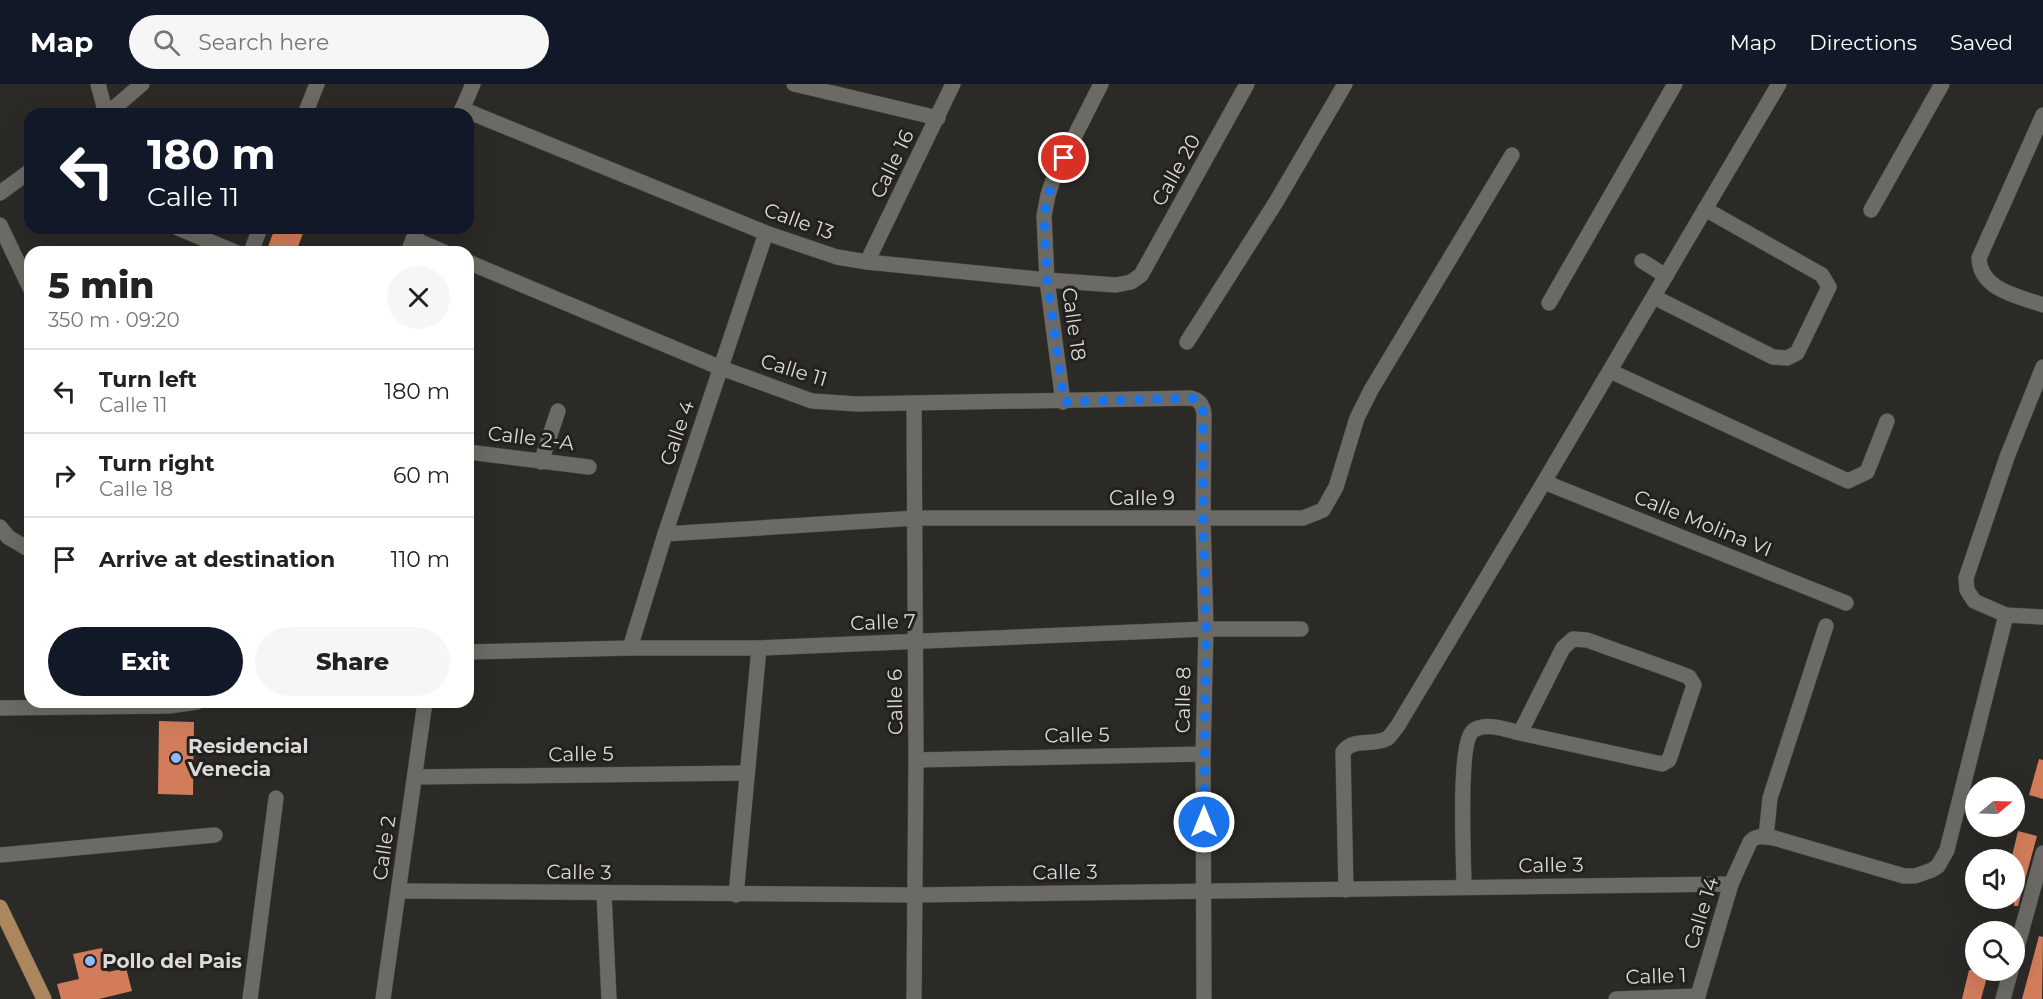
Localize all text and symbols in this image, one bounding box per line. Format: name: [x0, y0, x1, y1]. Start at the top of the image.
search box: [129, 15, 549, 69]
text: Map: [30, 25, 93, 59]
icon: search: [150, 26, 183, 59]
text: Search here: [198, 29, 329, 56]
text: Map: [1730, 30, 1776, 55]
text: Directions: [1809, 30, 1917, 55]
text: Saved: [1950, 30, 2013, 55]
street label: Calle 16: [865, 126, 919, 202]
text: 180 m: [147, 128, 276, 180]
street label: Calle 20: [1146, 130, 1206, 210]
icon: left: [48, 132, 126, 210]
pin: [1038, 132, 1089, 183]
icon: arrive: [1047, 141, 1080, 174]
text: Calle 11: [147, 180, 239, 213]
street label: Calle 13: [761, 197, 837, 245]
text: 5 min: [48, 263, 154, 307]
button: close: [387, 266, 450, 329]
street label: Calle 18: [1057, 286, 1091, 362]
text: 350 m · 09:20: [48, 308, 180, 332]
street label: Calle 11: [758, 349, 830, 391]
text: Turn left: [99, 366, 197, 393]
icon: left: [48, 375, 81, 408]
text: 180 m: [384, 378, 450, 405]
text: Calle 11: [99, 393, 167, 417]
street label: Calle 4: [655, 397, 699, 469]
street label: Calle 2-A: [486, 421, 576, 455]
text: Turn right: [99, 450, 214, 477]
icon: right: [48, 459, 81, 492]
text: 60 m: [393, 462, 450, 489]
text: Calle 18: [99, 477, 173, 501]
street label: Calle Molina VI: [1631, 484, 1775, 562]
street label: Calle 9: [1109, 486, 1175, 510]
icon: arrive: [48, 543, 81, 576]
text: Arrive at destination: [99, 546, 335, 573]
text: 110 m: [390, 546, 450, 573]
street label: Calle 7: [850, 609, 916, 635]
button: Exit: [48, 627, 243, 696]
button: Share: [255, 627, 450, 696]
street label: Calle 8: [1170, 666, 1196, 734]
street label: Calle 6: [882, 669, 908, 735]
street label: Calle 5: [1044, 722, 1110, 748]
place label: Residencial Venecia: [187, 734, 308, 781]
street label: Calle 5: [548, 741, 614, 767]
marker: Residencial Venecia: [169, 751, 183, 765]
north arrow: [1965, 777, 2025, 837]
map controls: [1965, 777, 2025, 981]
position arrow: [1172, 790, 1236, 854]
street label: Calle 2: [368, 814, 400, 882]
button: sound: [1965, 849, 2025, 909]
street label: Calle 3: [1518, 852, 1584, 878]
street label: Calle 3: [546, 859, 612, 885]
street label: Calle 3: [1032, 859, 1098, 885]
street label: Calle 14: [1679, 874, 1723, 952]
button: search: [1965, 921, 2025, 981]
place label: Pollo del Pais: [102, 949, 242, 973]
marker: Pollo del Pais: [83, 954, 97, 968]
street label: Calle 1: [1625, 963, 1687, 989]

